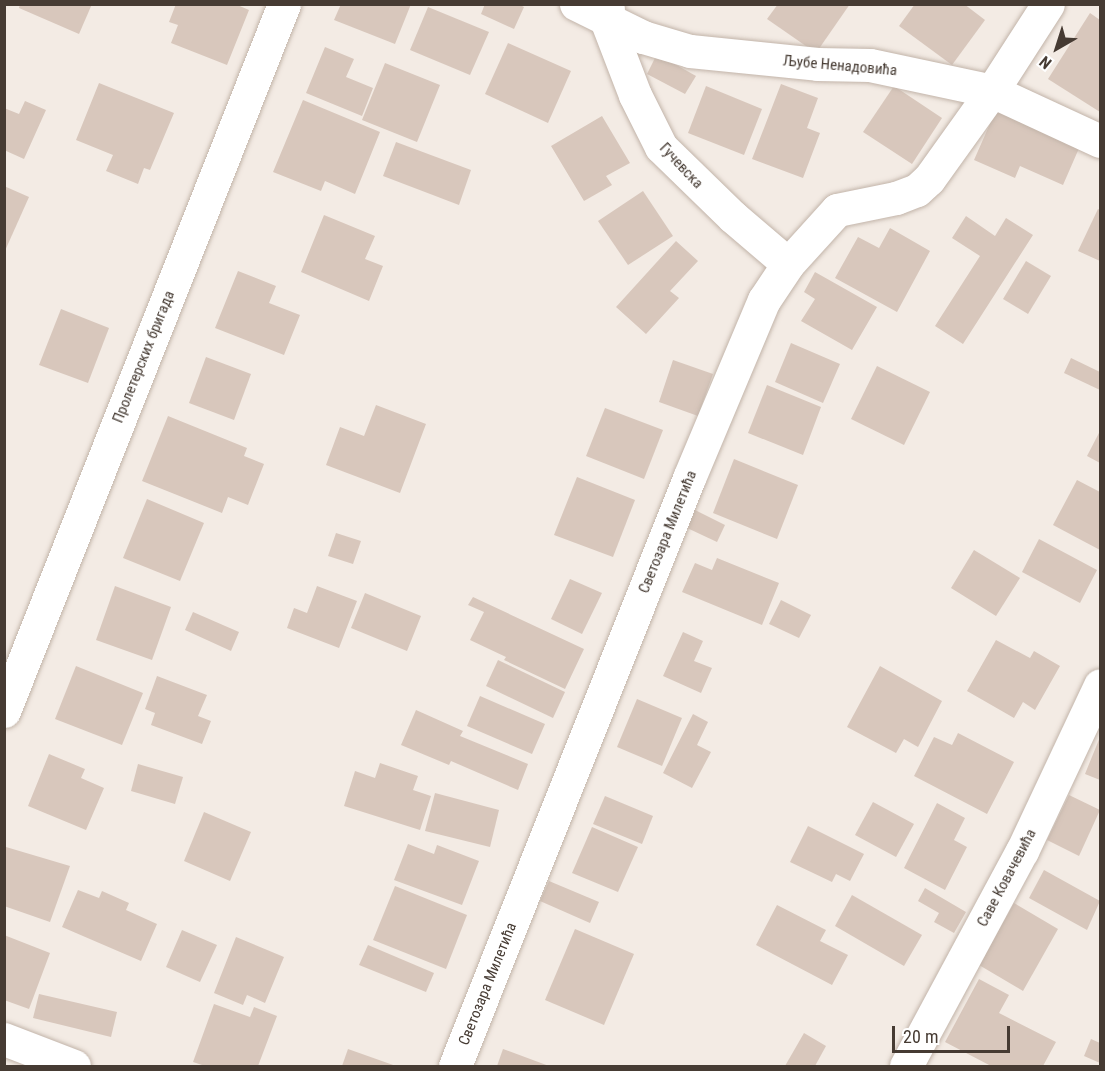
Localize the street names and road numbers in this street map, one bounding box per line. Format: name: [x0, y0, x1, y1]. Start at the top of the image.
street label: Љубе Ненадовића: [782, 52, 898, 80]
street label: Гучевска: [655, 140, 707, 192]
street label: Пролетерских бригада: [109, 288, 179, 426]
street label: Светозара Милетића: [635, 468, 701, 596]
street label: Саве Ковачевића: [974, 826, 1040, 930]
street label: Светозара Милетића: [455, 920, 521, 1048]

